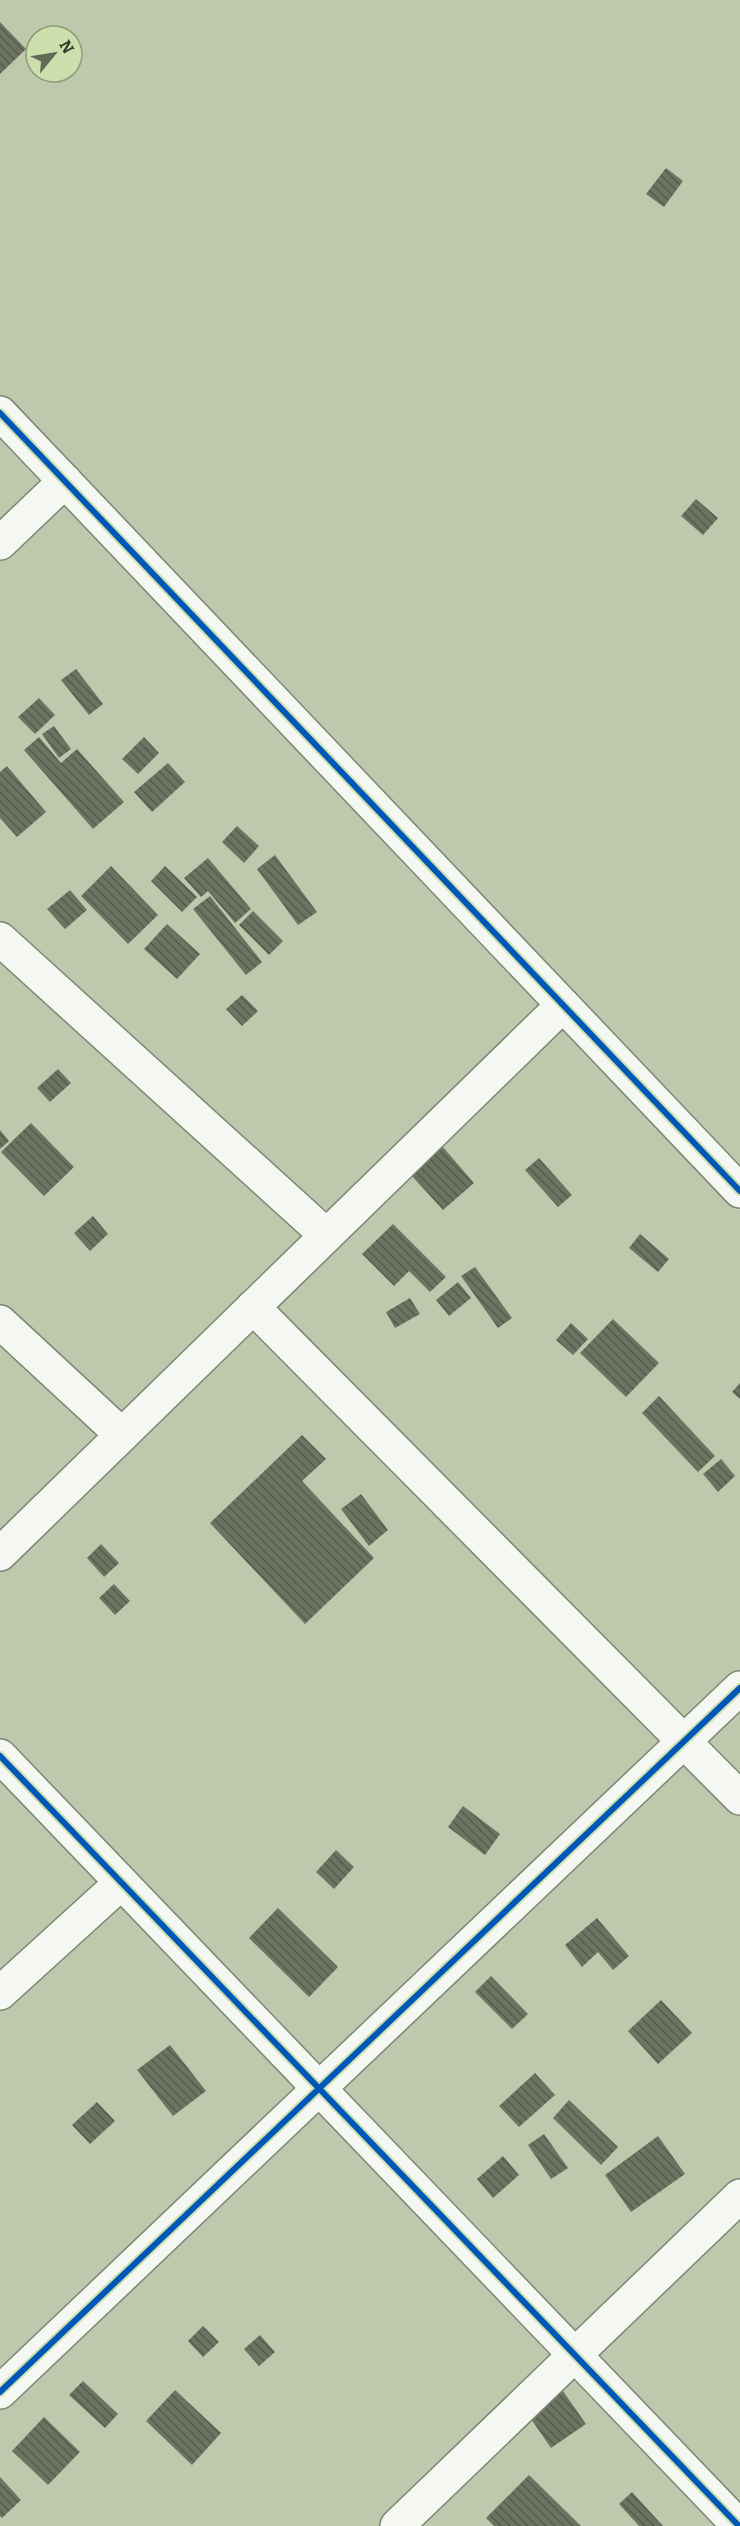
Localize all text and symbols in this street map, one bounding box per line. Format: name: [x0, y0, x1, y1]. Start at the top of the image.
north arrow: [24, 24, 84, 84]
text: N: [55, 37, 78, 57]

